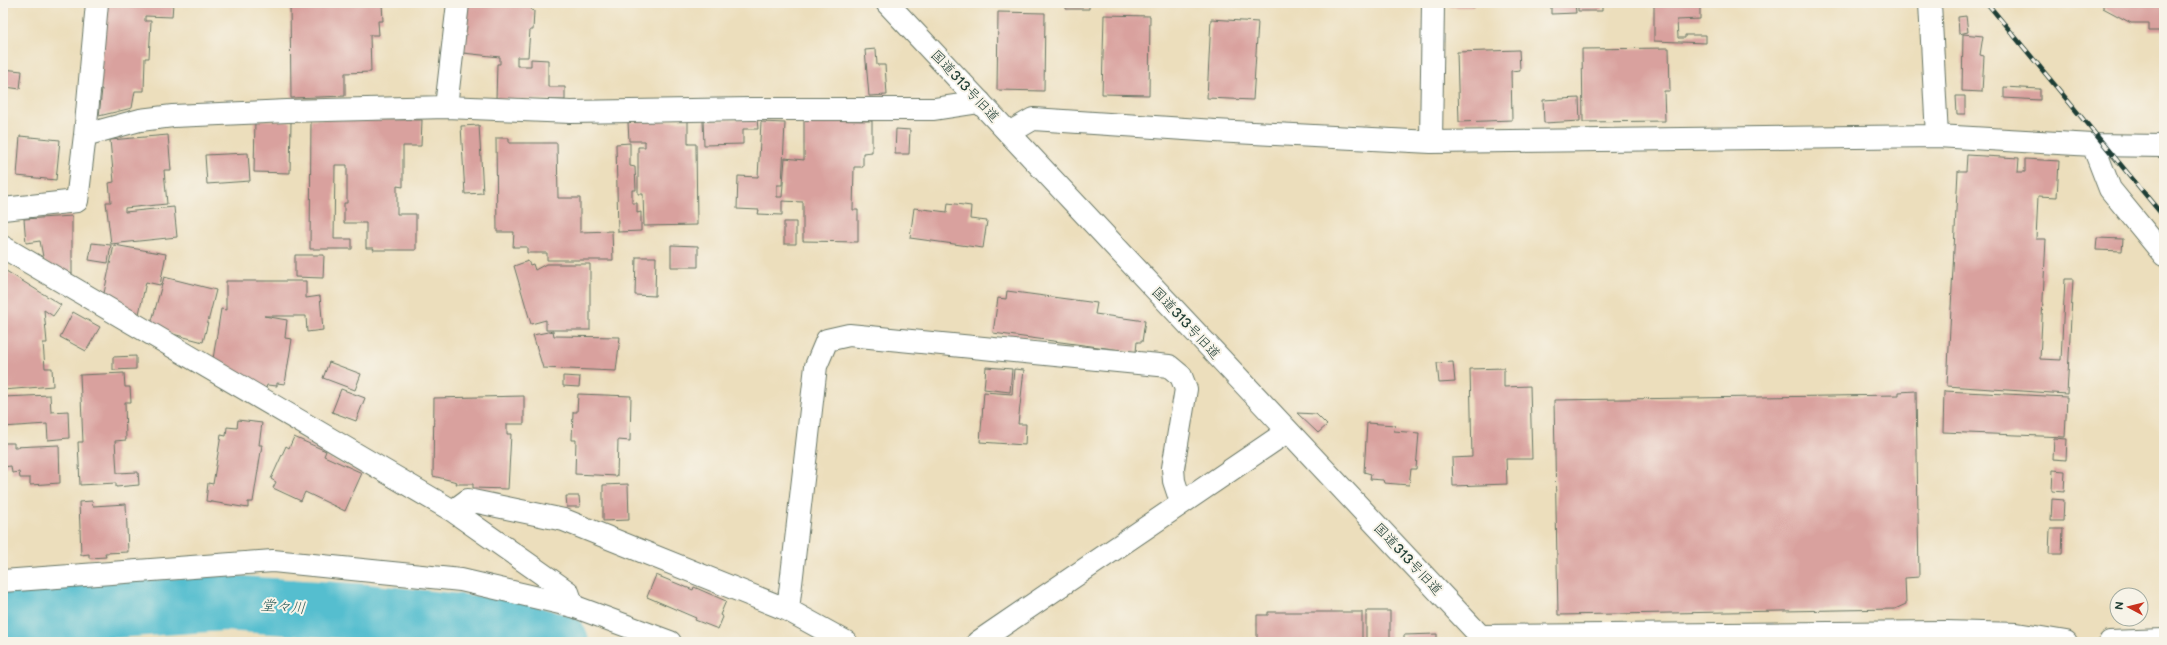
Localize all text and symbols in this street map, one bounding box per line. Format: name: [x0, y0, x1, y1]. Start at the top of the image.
street label: 国道313号旧道: [927, 46, 1003, 126]
street label: 国道313号旧道: [1148, 283, 1224, 363]
street label: 国道313号旧道: [1370, 519, 1446, 599]
north arrow: [2109, 587, 2149, 627]
water label: 堂々川: [260, 596, 306, 618]
text: N: [2113, 601, 2127, 611]

